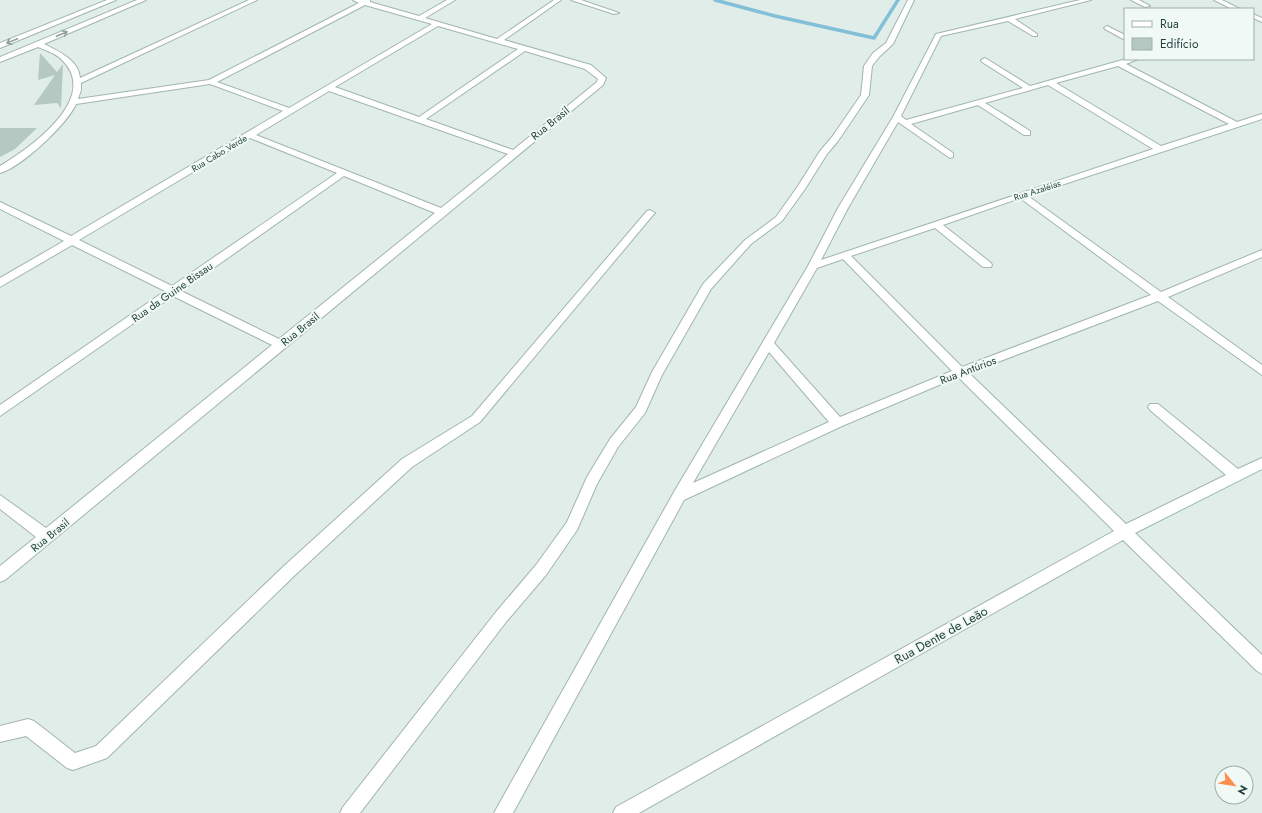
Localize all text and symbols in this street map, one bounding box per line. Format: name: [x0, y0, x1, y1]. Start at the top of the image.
legend: [1124, 8, 1254, 60]
text: Rua: [1160, 15, 1179, 33]
one-way arrow: [55, 30, 67, 37]
text: Edifício: [1160, 35, 1199, 53]
one-way arrow: [7, 38, 19, 45]
street label: Rua Brasil: [527, 102, 573, 144]
street label: Rua Cabo Verde: [189, 131, 250, 175]
street label: Rua Azaléias: [1012, 176, 1062, 204]
street label: Rua da Guine Bissau: [128, 258, 216, 326]
street label: Rua Brasil: [277, 308, 323, 350]
street label: Rua Antúrios: [938, 352, 999, 388]
street label: Rua Brasil: [27, 514, 73, 556]
street label: Rua Dente de Leão: [891, 601, 991, 669]
north arrow: [1214, 765, 1254, 805]
text: N: [1234, 782, 1252, 798]

